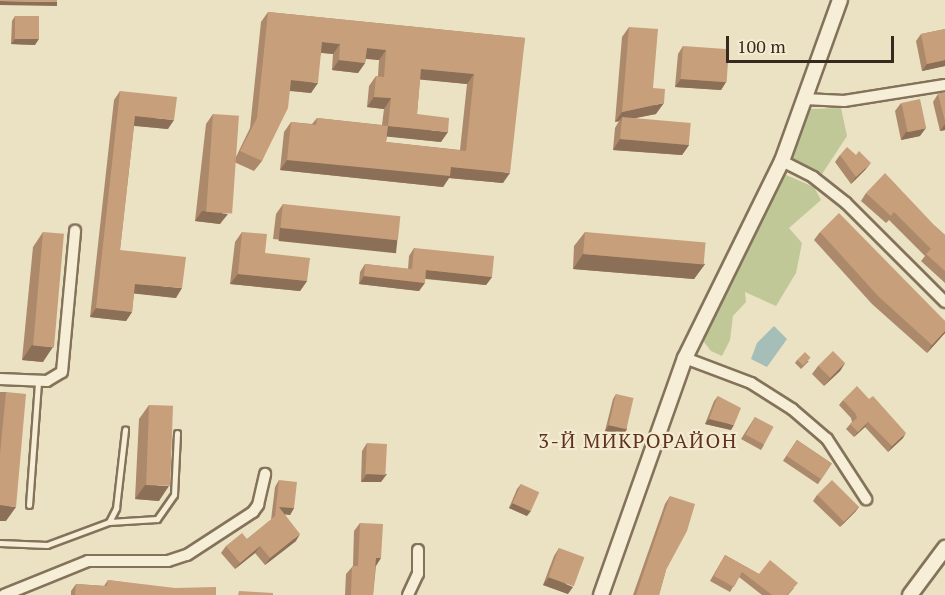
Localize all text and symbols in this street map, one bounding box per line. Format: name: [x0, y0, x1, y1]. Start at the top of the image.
scale bar: [729, 24, 897, 62]
text: 100 m: [737, 34, 786, 58]
district label: 3-Й МИКРОРАЙОН: [538, 428, 738, 452]

